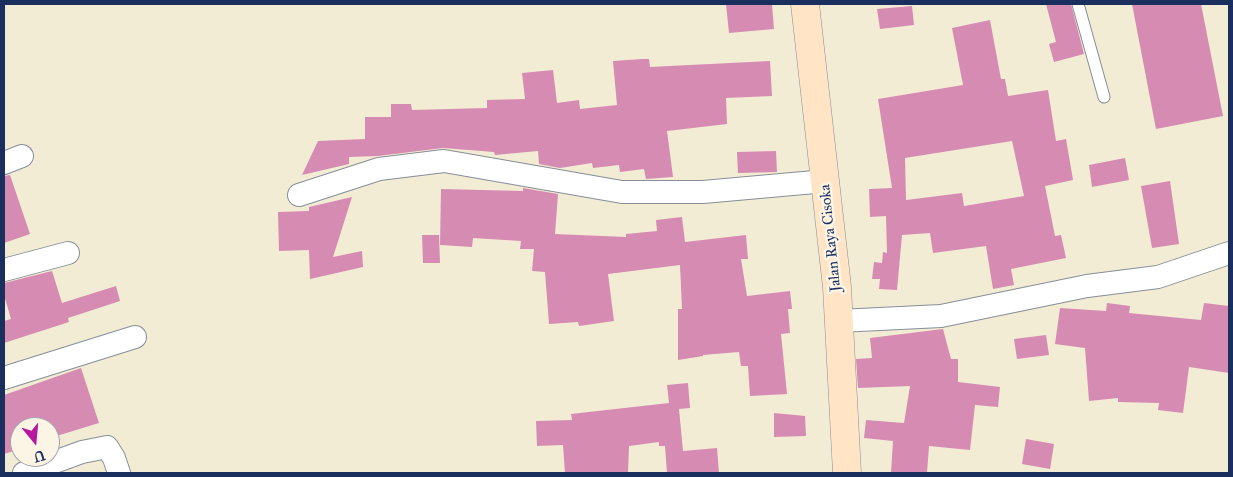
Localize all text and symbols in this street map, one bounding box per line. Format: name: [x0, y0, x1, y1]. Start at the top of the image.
street label: Jalan Raya Cisoka: [816, 183, 846, 293]
north arrow: [10, 417, 60, 467]
text: U: [31, 446, 47, 466]

